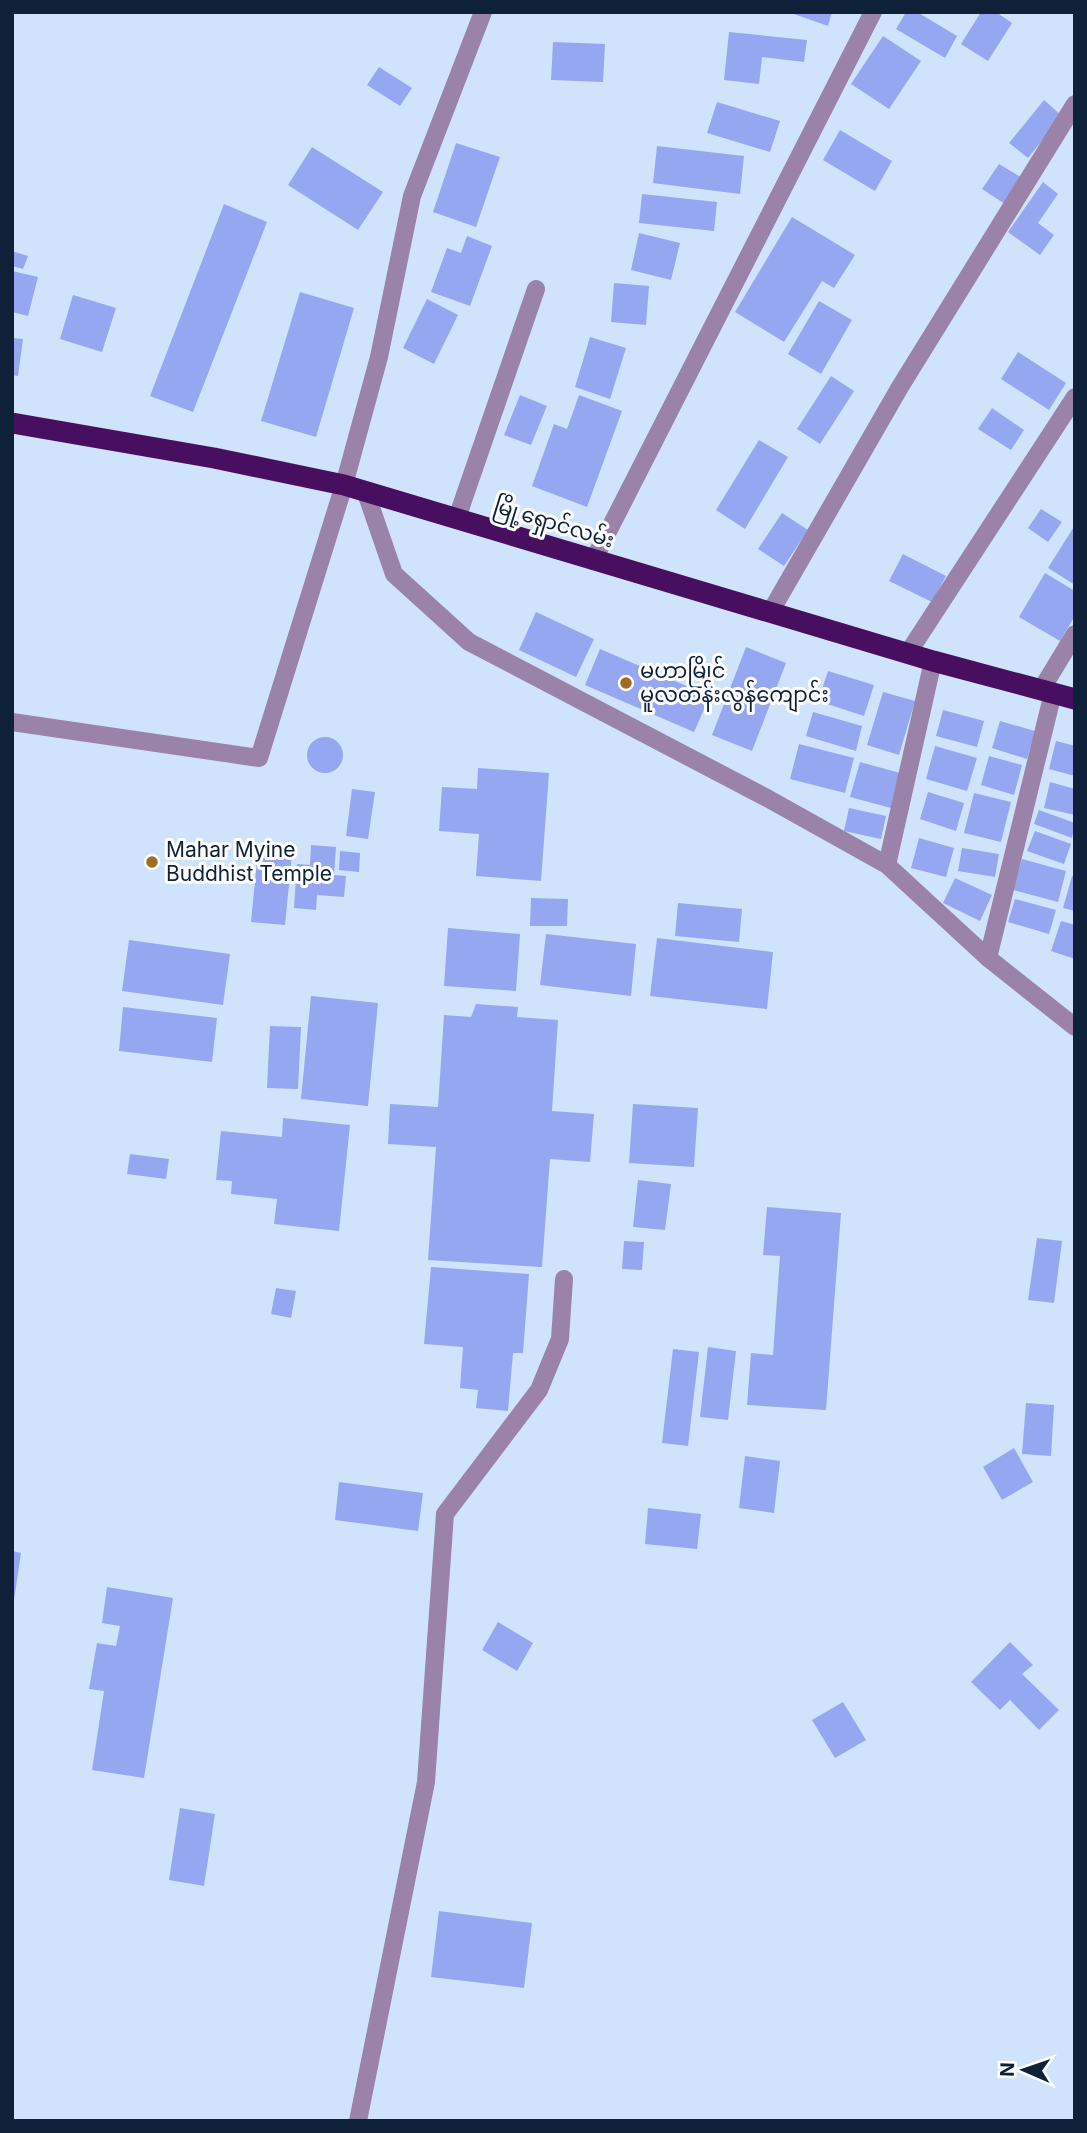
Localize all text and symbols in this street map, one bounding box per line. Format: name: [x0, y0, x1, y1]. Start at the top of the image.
street label: မြို့ရှောင်လမ်း: [490, 490, 618, 557]
place label: မဟာမြိုင် မူလတန်းလွန်ကျောင်း: [640, 655, 829, 713]
marker: မဟာမြိုင် မူလတန်းလွန်ကျောင်း: [618, 675, 634, 691]
place label: Mahar Myine Buddhist Temple: [166, 837, 332, 886]
marker: Mahar Myine Buddhist Temple: [144, 854, 160, 870]
north arrow: [989, 2035, 1059, 2105]
text: N: [996, 2062, 1019, 2077]

